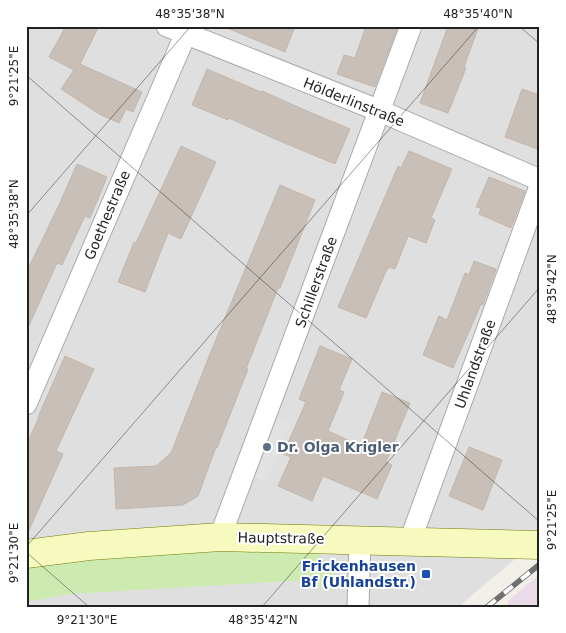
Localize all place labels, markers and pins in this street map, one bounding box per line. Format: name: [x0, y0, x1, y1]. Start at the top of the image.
place label: Dr. Olga Krigler: [277, 439, 399, 455]
marker: Dr. Olga Krigler: [261, 441, 273, 453]
place label: Frickenhausen Bf (Uhlandstr.): [301, 558, 416, 590]
marker: Frickenhausen Bf (Uhlandstr.): [420, 568, 432, 580]

